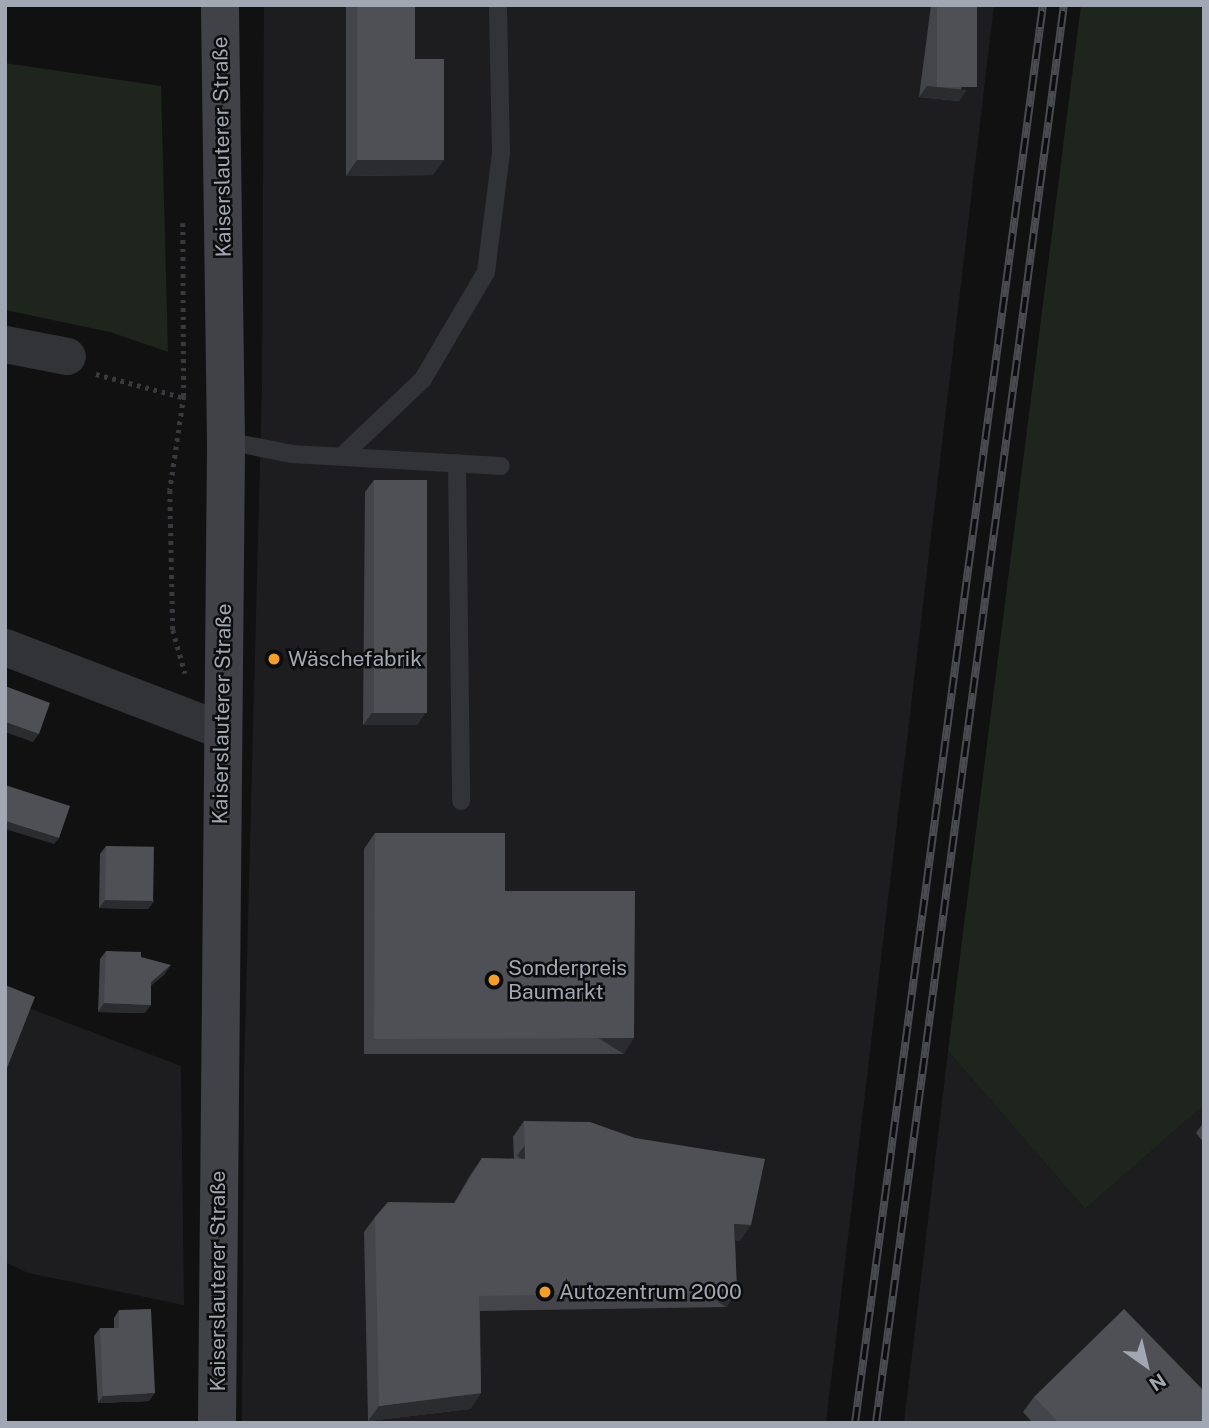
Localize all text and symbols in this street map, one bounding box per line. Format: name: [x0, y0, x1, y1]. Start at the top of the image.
street label: Kaiserslauterer Straße: [207, 36, 237, 258]
street label: Kaiserslauterer Straße: [207, 603, 237, 825]
place label: Wäschefabrik: [288, 646, 422, 672]
marker: Wäschefabrik: [266, 651, 282, 667]
place label: Sonderpreis Baumarkt: [508, 955, 627, 1005]
marker: Sonderpreis Baumarkt: [486, 972, 502, 988]
street label: Kaiserslauterer Straße: [205, 1171, 231, 1391]
place label: Autozentrum 2000: [559, 1279, 742, 1305]
marker: Autozentrum 2000: [537, 1284, 553, 1300]
north arrow: [1111, 1330, 1181, 1400]
text: N: [1145, 1369, 1170, 1396]

